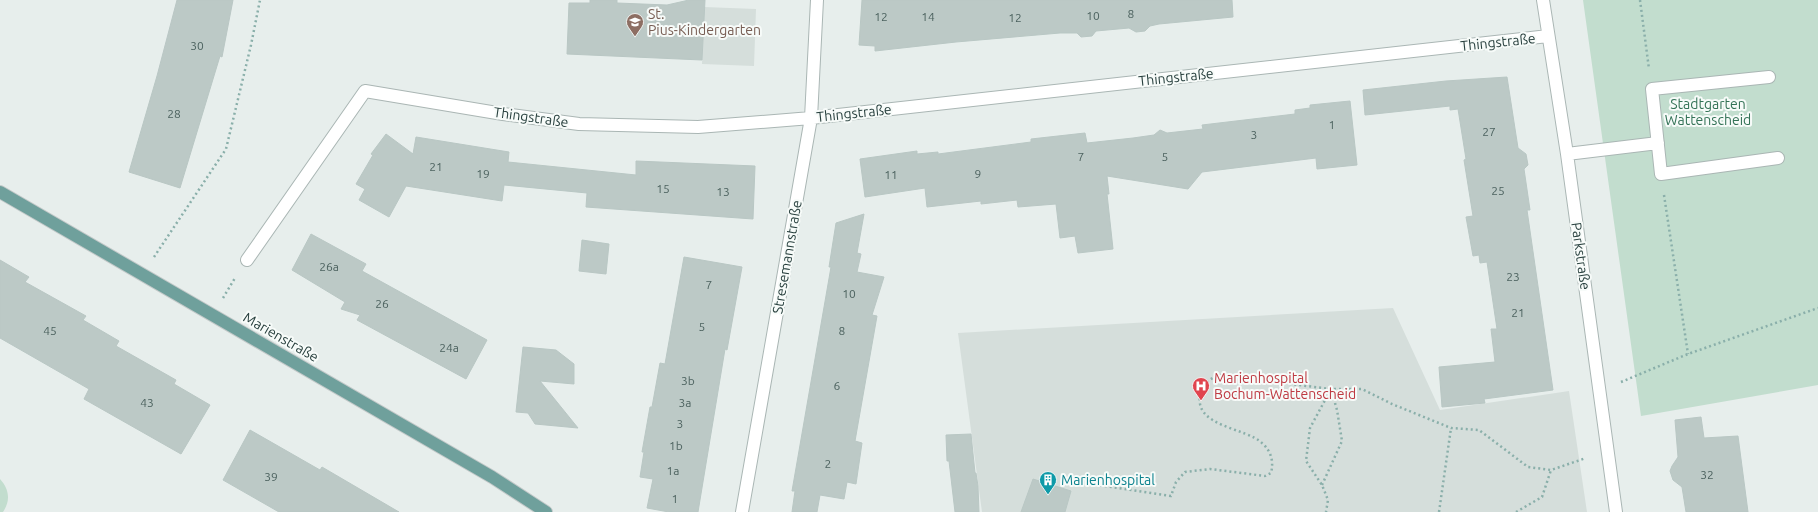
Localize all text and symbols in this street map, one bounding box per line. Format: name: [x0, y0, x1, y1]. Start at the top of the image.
place label: St. Pius-Kindergarten: [648, 6, 761, 38]
house number: 8: [1128, 7, 1135, 20]
house number: 10: [1086, 9, 1100, 22]
house number: 12: [874, 10, 888, 23]
house number: 14: [921, 10, 935, 23]
house number: 12: [1008, 11, 1022, 24]
school or university icon: St. Pius-Kindergarten: [625, 12, 645, 37]
street label: Thingstraße: [1460, 30, 1536, 54]
house number: 30: [190, 39, 204, 52]
street label: Thingstraße: [1138, 65, 1214, 89]
park label: Stadtgarten Wattenscheid: [1665, 96, 1751, 128]
street label: Thingstraße: [816, 101, 892, 125]
street label: Thingstraße: [493, 104, 569, 130]
house number: 28: [167, 107, 181, 120]
house number: 1: [1329, 118, 1335, 131]
house number: 27: [1482, 125, 1496, 138]
house number: 3: [1251, 128, 1257, 141]
house number: 7: [1078, 150, 1084, 163]
house number: 5: [1162, 150, 1168, 163]
house number: 21: [429, 160, 443, 173]
house number: 19: [476, 167, 490, 180]
house number: 9: [975, 167, 981, 180]
house number: 11: [884, 168, 898, 181]
house number: 15: [656, 182, 670, 195]
house number: 25: [1491, 184, 1505, 197]
house number: 13: [716, 185, 730, 198]
street label: Stresemannstraße: [769, 199, 805, 315]
street label: Parkstraße: [1568, 221, 1594, 291]
house number: 26a: [319, 260, 339, 273]
house number: 23: [1506, 270, 1520, 283]
house number: 7: [706, 278, 712, 291]
house number: 10: [842, 287, 856, 300]
house number: 26: [375, 297, 389, 310]
house number: 21: [1511, 306, 1525, 319]
street label: Marienstraße: [241, 309, 321, 365]
house number: 5: [699, 320, 705, 333]
house number: 45: [43, 324, 57, 337]
house number: 8: [839, 324, 846, 337]
house number: 24a: [439, 341, 459, 354]
place label: Marienhospital Bochum-Wattenscheid: [1214, 370, 1356, 402]
house number: 3b: [681, 374, 695, 387]
hospital icon: Marienhospital Bochum-Wattenscheid: [1191, 376, 1211, 401]
house number: 6: [834, 379, 841, 392]
house number: 43: [140, 396, 154, 409]
house number: 3a: [679, 396, 691, 409]
house number: 3: [677, 417, 683, 430]
house number: 1b: [669, 439, 683, 452]
house number: 2: [825, 457, 831, 470]
house number: 1a: [667, 464, 679, 477]
house number: 32: [1700, 468, 1714, 481]
house number: 39: [264, 470, 278, 483]
building icon: Marienhospital: [1038, 470, 1058, 495]
place label: Marienhospital: [1061, 472, 1155, 488]
house number: 1: [672, 492, 678, 505]

